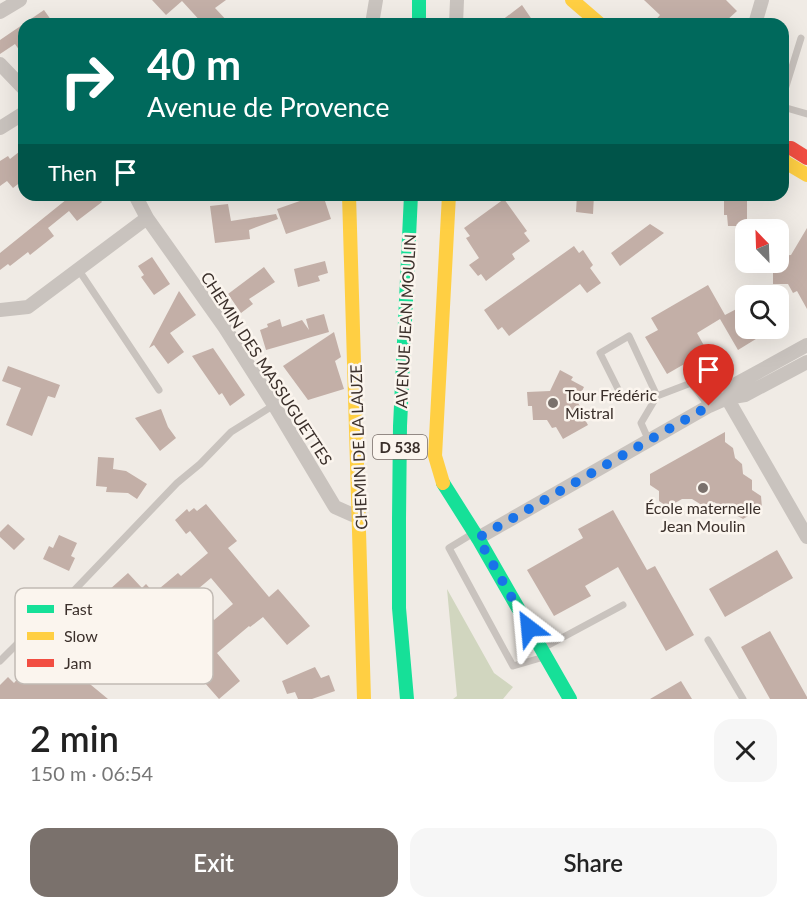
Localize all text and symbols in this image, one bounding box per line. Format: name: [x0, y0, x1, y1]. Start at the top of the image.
text: 40 m: [147, 39, 241, 89]
icon: right: [48, 42, 126, 120]
text: Avenue de Provence: [147, 90, 390, 123]
icon: arrive: [109, 156, 142, 189]
text: Then: [48, 159, 97, 186]
north arrow: [735, 219, 789, 273]
map controls: [735, 219, 789, 339]
street label: AVENUE JEAN MOULIN: [391, 233, 419, 409]
street label: CHEMIN DES MASSUGUETTES: [197, 268, 337, 468]
button: search: [735, 285, 789, 339]
pin: [683, 344, 734, 406]
icon: arrive: [692, 353, 725, 386]
street label: CHEMIN DE LA LAUZE: [346, 364, 370, 530]
place label: Tour Frédéric Mistral: [565, 385, 657, 422]
marker: Tour Frédéric Mistral: [546, 396, 560, 410]
road number: D 538: [373, 435, 427, 459]
marker: École maternelle Jean Moulin: [696, 481, 710, 495]
place label: École maternelle Jean Moulin: [645, 498, 761, 535]
legend: [15, 588, 213, 684]
position arrow: [497, 596, 561, 660]
text: Fast: [64, 599, 93, 618]
text: Slow: [64, 626, 98, 645]
text: Jam: [64, 653, 92, 672]
text: 2 min: [30, 716, 119, 760]
button: close: [714, 719, 777, 782]
text: 150 m · 06:54: [30, 761, 153, 785]
button: Exit: [30, 828, 398, 897]
button: Share: [410, 828, 777, 897]

